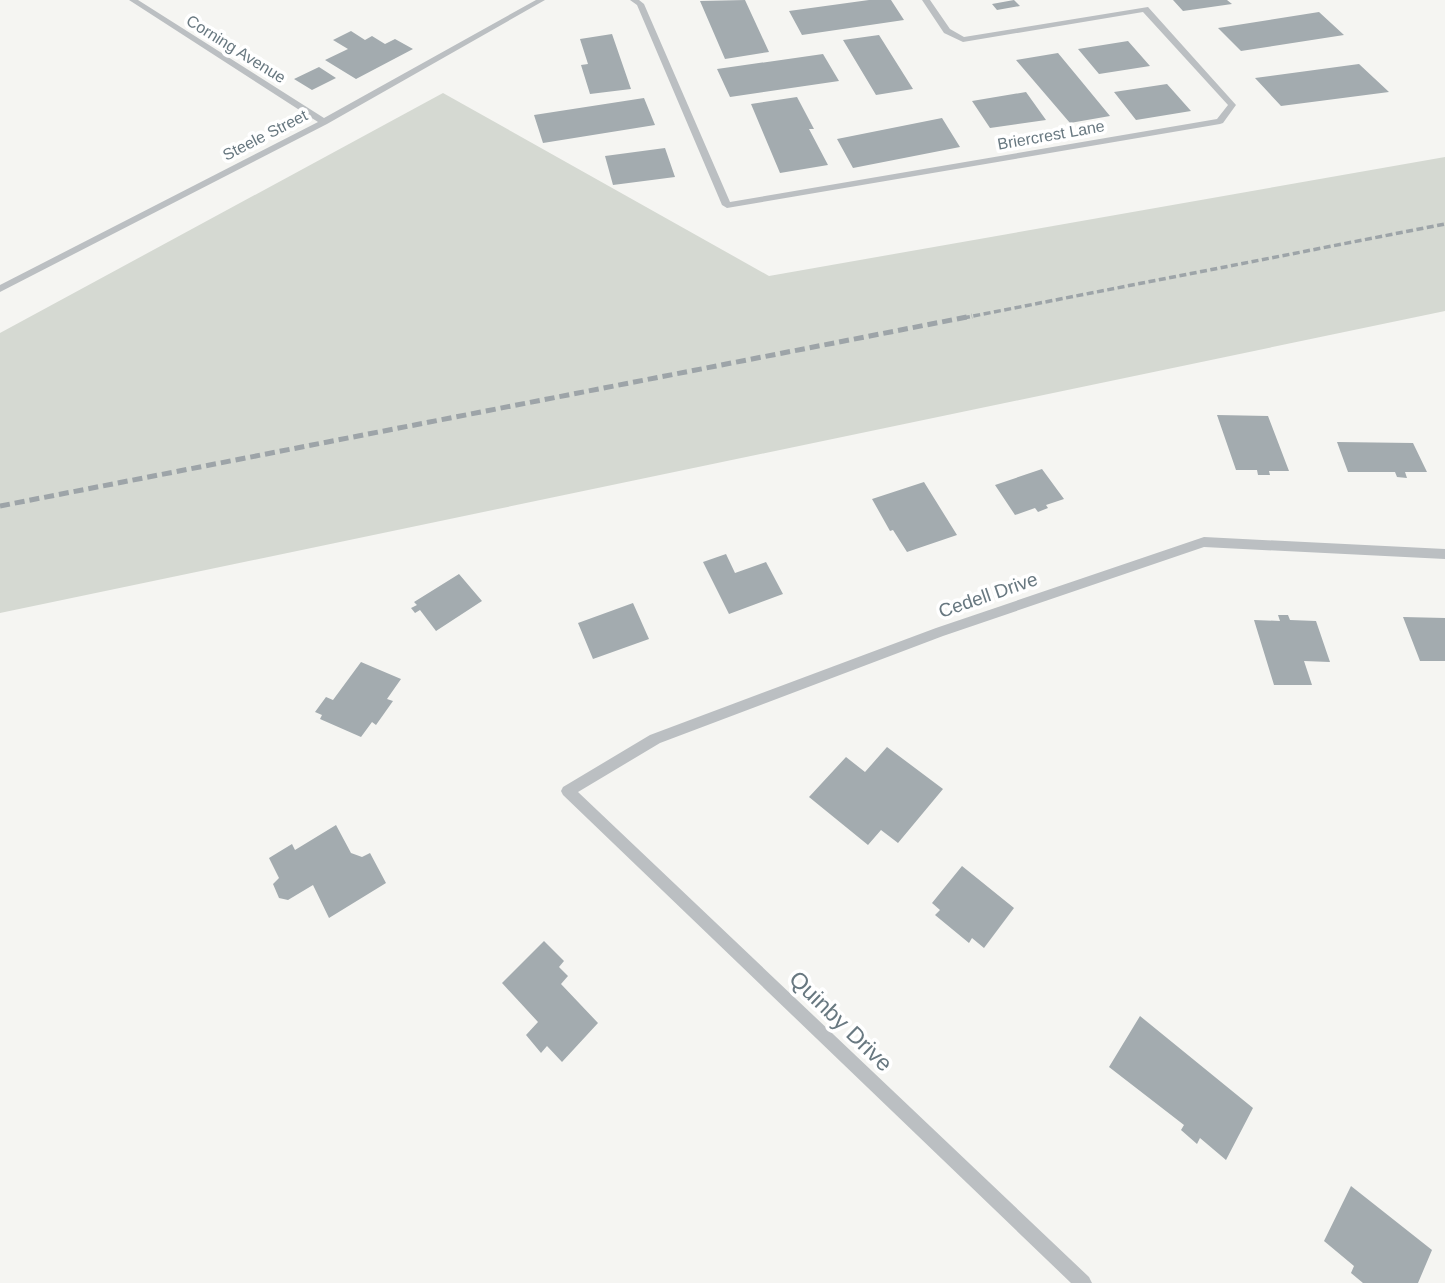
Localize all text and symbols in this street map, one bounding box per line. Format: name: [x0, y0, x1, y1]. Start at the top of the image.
street label: Corning Avenue: [183, 12, 289, 86]
street label: Steele Street: [220, 106, 311, 164]
street label: Briercrest Lane: [996, 117, 1106, 153]
street label: Cedell Drive: [936, 568, 1040, 622]
street label: Quinby Drive: [784, 965, 898, 1077]

